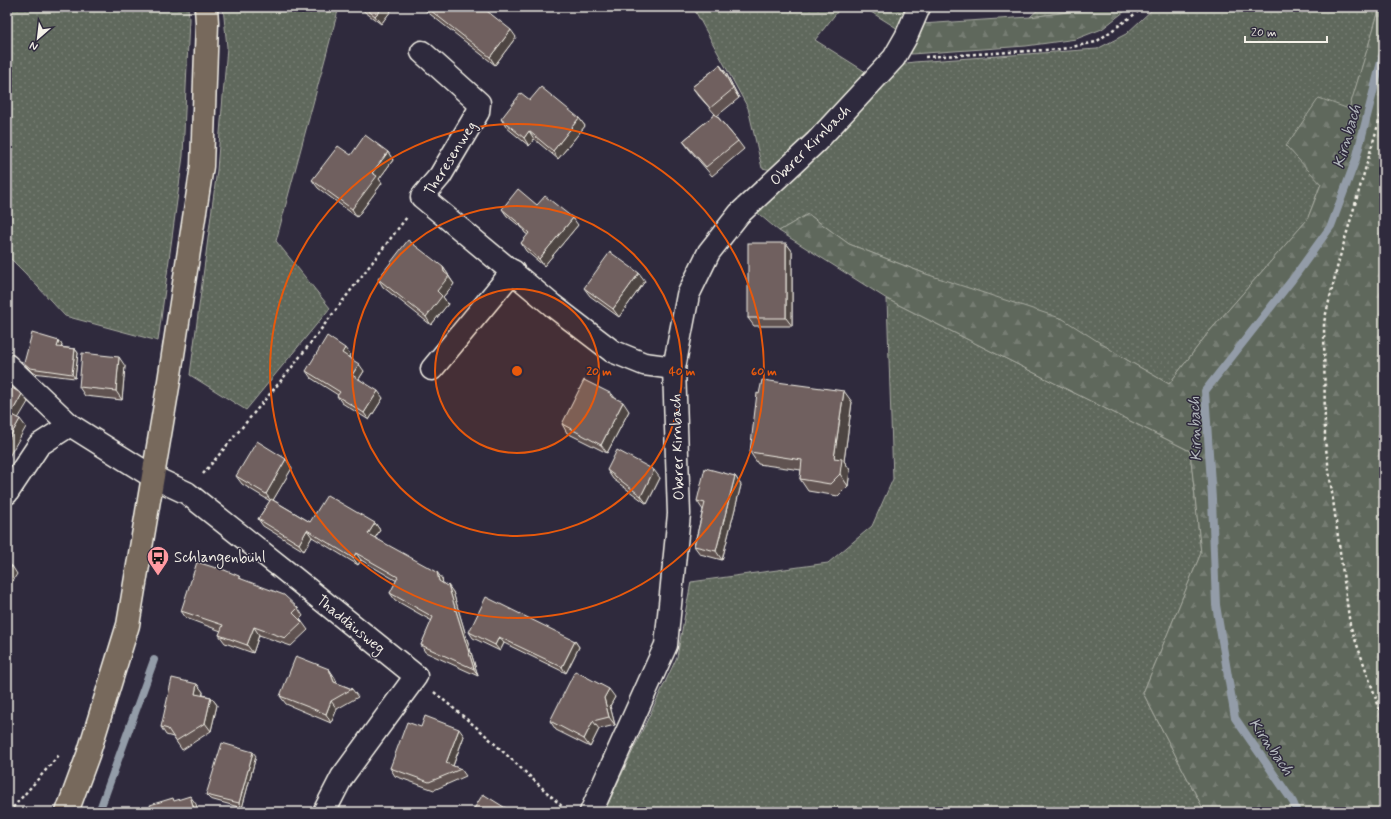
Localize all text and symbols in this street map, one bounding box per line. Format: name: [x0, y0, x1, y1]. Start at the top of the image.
north arrow: [18, 18, 58, 58]
scale bar: [1245, 18, 1327, 44]
text: 20 m: [1251, 25, 1277, 41]
text: N: [27, 38, 40, 54]
street label: Oberer Kirnbach: [766, 101, 856, 191]
water label: Kirnbach: [1328, 102, 1367, 171]
street label: Theresenweg: [420, 117, 482, 200]
centre of rings: [510, 364, 524, 378]
text: 20 m: [586, 364, 612, 380]
text: 40 m: [669, 364, 696, 380]
text: 60 m: [751, 364, 777, 380]
street label: Oberer Kirnbach: [666, 393, 690, 501]
water label: Kirnbach: [1184, 396, 1207, 462]
bus stop icon: Schlangenbühl: [145, 544, 171, 577]
place label: Schlangenbühl: [174, 548, 266, 569]
street label: Thaddäusweg: [311, 591, 389, 660]
water label: Kirnbach: [1244, 714, 1298, 780]

